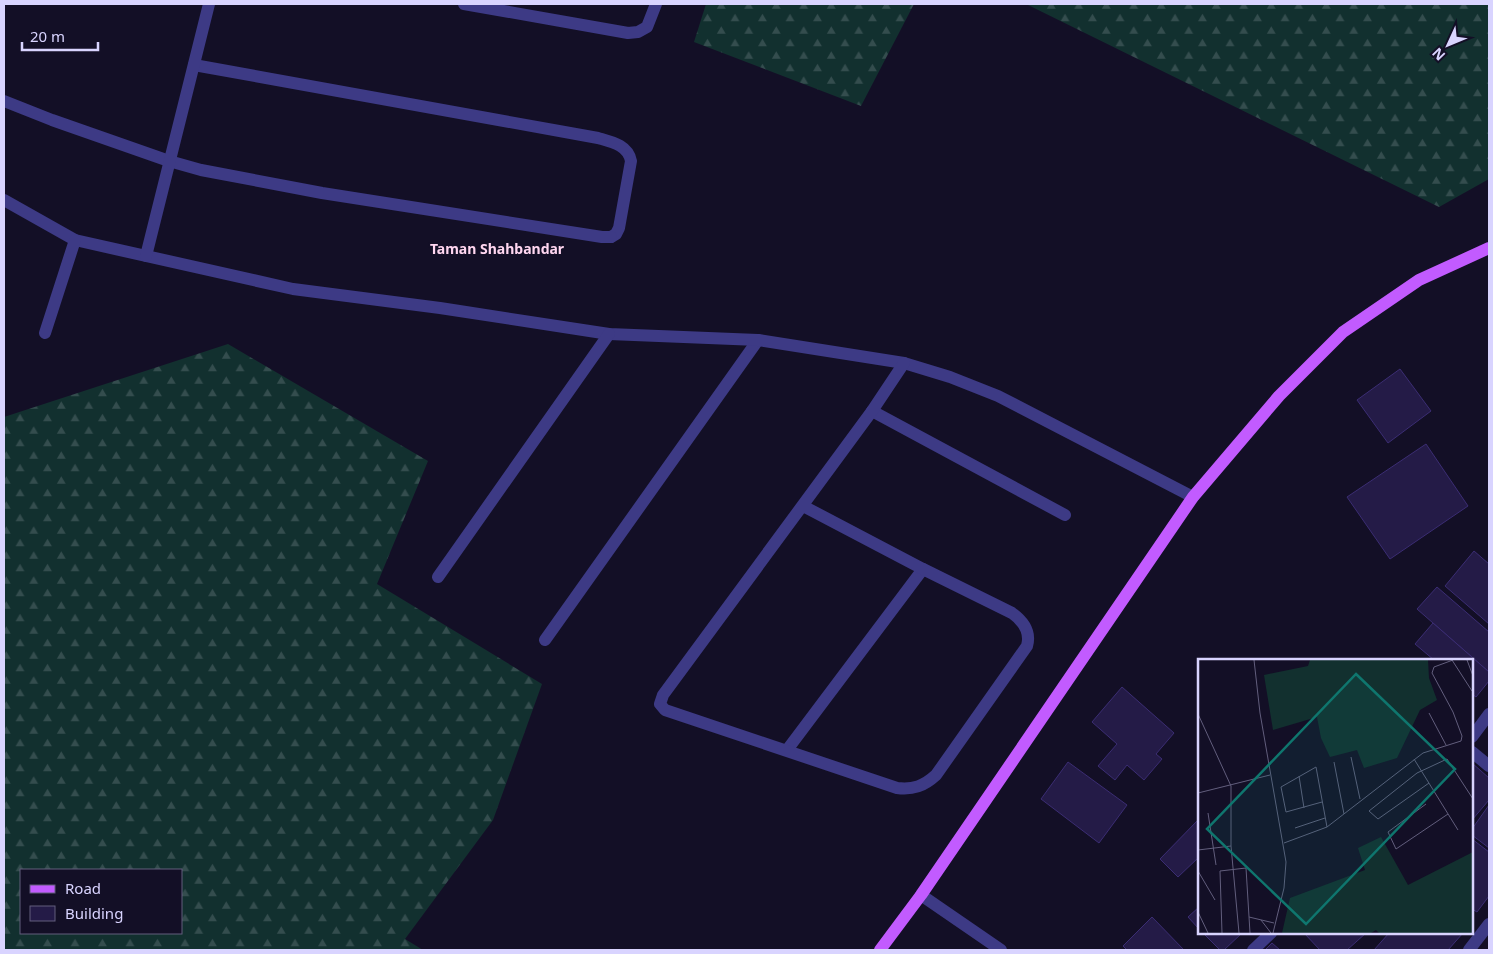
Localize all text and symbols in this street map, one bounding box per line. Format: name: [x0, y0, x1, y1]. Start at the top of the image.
scale bar: [22, 20, 99, 52]
north arrow: [1423, 20, 1473, 70]
text: 20 m: [30, 26, 65, 46]
text: N: [1427, 44, 1449, 65]
district label: Taman Shahbandar: [430, 239, 565, 258]
inset map: [1198, 659, 1473, 934]
legend: [20, 869, 182, 934]
text: Road: [65, 878, 101, 898]
text: Building: [65, 903, 123, 923]

